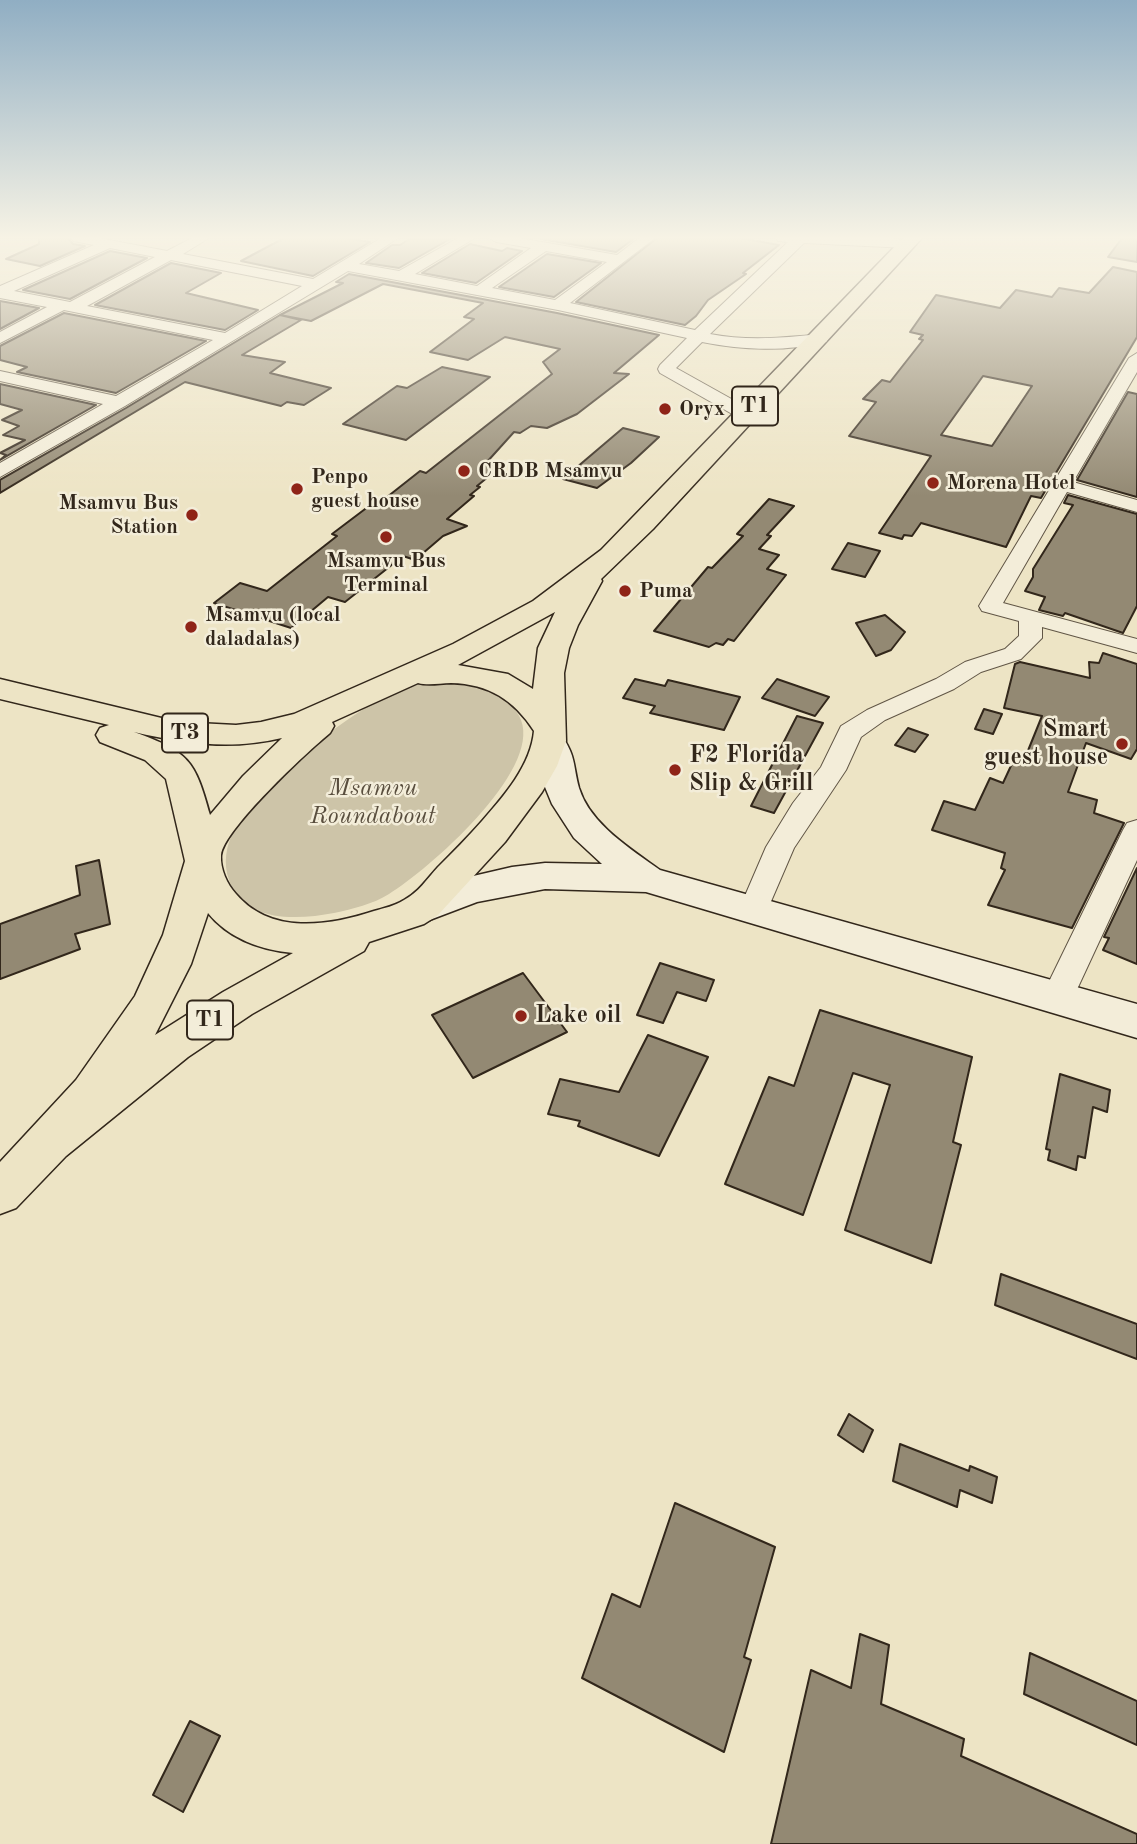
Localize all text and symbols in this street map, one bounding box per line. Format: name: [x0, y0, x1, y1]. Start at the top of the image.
road number: T1: [732, 386, 778, 426]
place label: Oryx: [679, 396, 725, 422]
marker: Oryx: [657, 401, 673, 417]
place label: CRDB Msamvu: [478, 458, 622, 484]
marker: CRDB Msamvu: [456, 463, 472, 479]
place label: Penpo guest house: [311, 464, 419, 514]
place label: Morena Hotel: [947, 470, 1075, 496]
marker: Morena Hotel: [925, 475, 941, 491]
marker: Penpo guest house: [289, 481, 305, 497]
place label: Msamvu Bus Station: [59, 490, 178, 540]
marker: Msamvu Bus Station: [184, 507, 200, 523]
marker: Msamvu Bus Terminal: [378, 529, 394, 545]
place label: Msamvu Bus Terminal: [326, 548, 446, 598]
place label: Puma: [639, 578, 693, 604]
marker: Puma: [617, 583, 633, 599]
place label: Msamvu (local daladalas): [205, 602, 341, 652]
marker: Msamvu (local daladalas): [183, 619, 199, 635]
road number: T3: [162, 713, 208, 752]
place label: Smart guest house: [984, 716, 1108, 772]
marker: Smart guest house: [1114, 736, 1130, 752]
place label: F2 Florida Slip & Grill: [689, 742, 813, 798]
marker: F2 Florida Slip & Grill: [667, 762, 683, 778]
park label: Msamvu Roundabout: [310, 775, 436, 831]
road number: T1: [187, 1001, 233, 1040]
place label: Lake oil: [535, 1002, 621, 1030]
marker: Lake oil: [513, 1008, 529, 1024]

